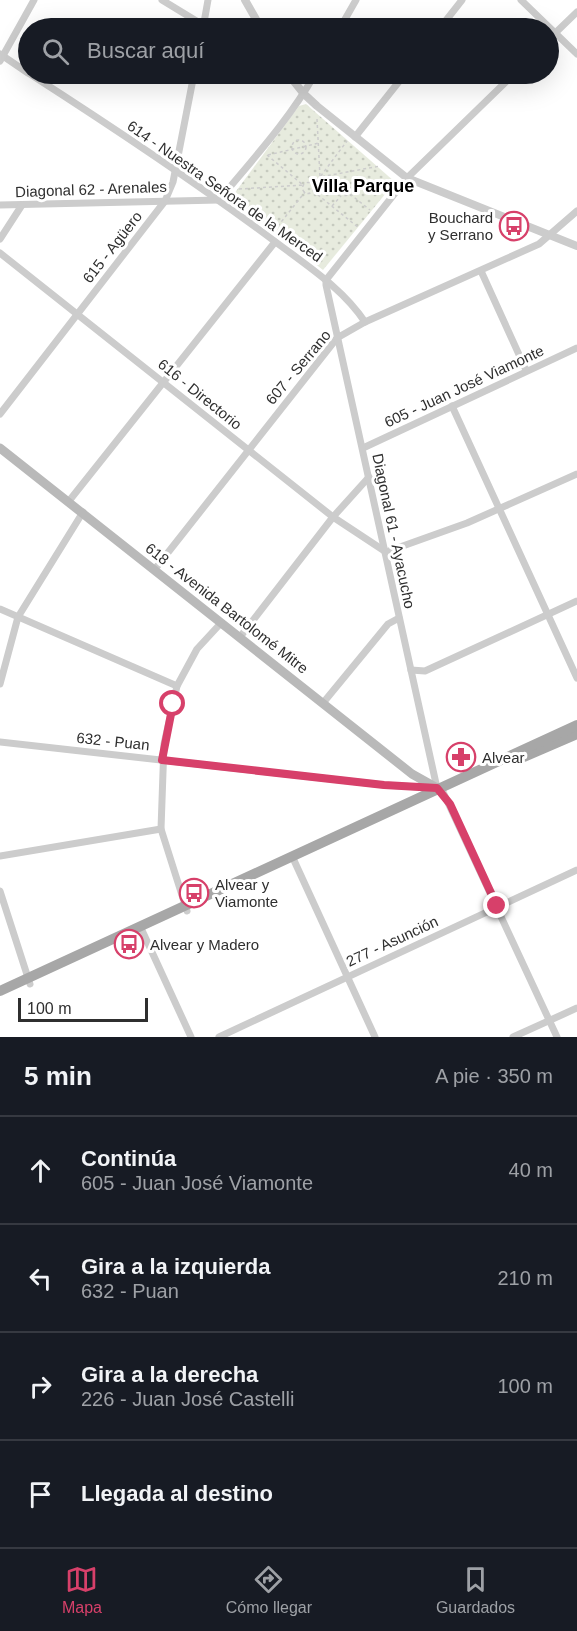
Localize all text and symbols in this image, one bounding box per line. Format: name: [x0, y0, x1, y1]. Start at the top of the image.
search box: [18, 18, 559, 84]
icon: search: [39, 35, 72, 68]
text: Buscar aquí: [87, 38, 204, 63]
street label: 614 - Nuestra Señora de la Merced: [124, 117, 326, 265]
district label: Villa Parque: [312, 176, 414, 196]
street label: Diagonal 62 - Arenales: [15, 178, 167, 200]
street label: 615 - Agüero: [79, 208, 145, 286]
place label: Bouchard y Serrano: [428, 209, 493, 243]
bus stop icon: Bouchard y Serrano: [498, 210, 530, 242]
street label: 607 - Serrano: [262, 326, 334, 408]
street label: 605 - Juan José Viamonte: [382, 342, 546, 430]
street label: 616 - Directorio: [155, 355, 245, 433]
street label: Diagonal 61 - Ayacucho: [369, 452, 419, 610]
street label: 618 - Avenida Bartolomé Mitre: [142, 539, 312, 677]
route start: [159, 690, 185, 716]
street label: 632 - Puan: [76, 729, 150, 753]
pharmacy icon: Alvear: [445, 741, 477, 773]
place label: Alvear: [482, 749, 525, 766]
place label: Alvear y Viamonte: [215, 876, 278, 910]
bus stop icon: Alvear y Viamonte: [178, 877, 210, 909]
route end: [483, 892, 509, 918]
street label: 277 - Asunción: [343, 912, 441, 970]
bus stop icon: Alvear y Madero: [113, 928, 145, 960]
place label: Alvear y Madero: [150, 936, 259, 953]
scale bar: [18, 995, 148, 1022]
text: 100 m: [27, 1000, 71, 1017]
text: 5 min: [24, 1061, 92, 1091]
text: A pie · 350 m: [435, 1065, 553, 1087]
text: Continúa: [81, 1146, 176, 1171]
icon: ahead: [24, 1154, 57, 1187]
text: 40 m: [509, 1159, 553, 1181]
text: 605 - Juan José Viamonte: [81, 1172, 313, 1194]
text: Gira a la izquierda: [81, 1254, 271, 1279]
icon: left: [24, 1262, 57, 1295]
text: 210 m: [497, 1267, 553, 1289]
text: 632 - Puan: [81, 1280, 179, 1302]
text: Gira a la derecha: [81, 1362, 258, 1387]
icon: right: [24, 1370, 57, 1403]
text: 100 m: [497, 1375, 553, 1397]
text: 226 - Juan José Castelli: [81, 1388, 294, 1410]
icon: arrive: [24, 1478, 57, 1511]
text: Llegada al destino: [81, 1481, 273, 1506]
tab: Mapa: [62, 1563, 102, 1617]
tab: Cómo llegar: [226, 1563, 312, 1617]
tab: Guardados: [436, 1563, 515, 1617]

